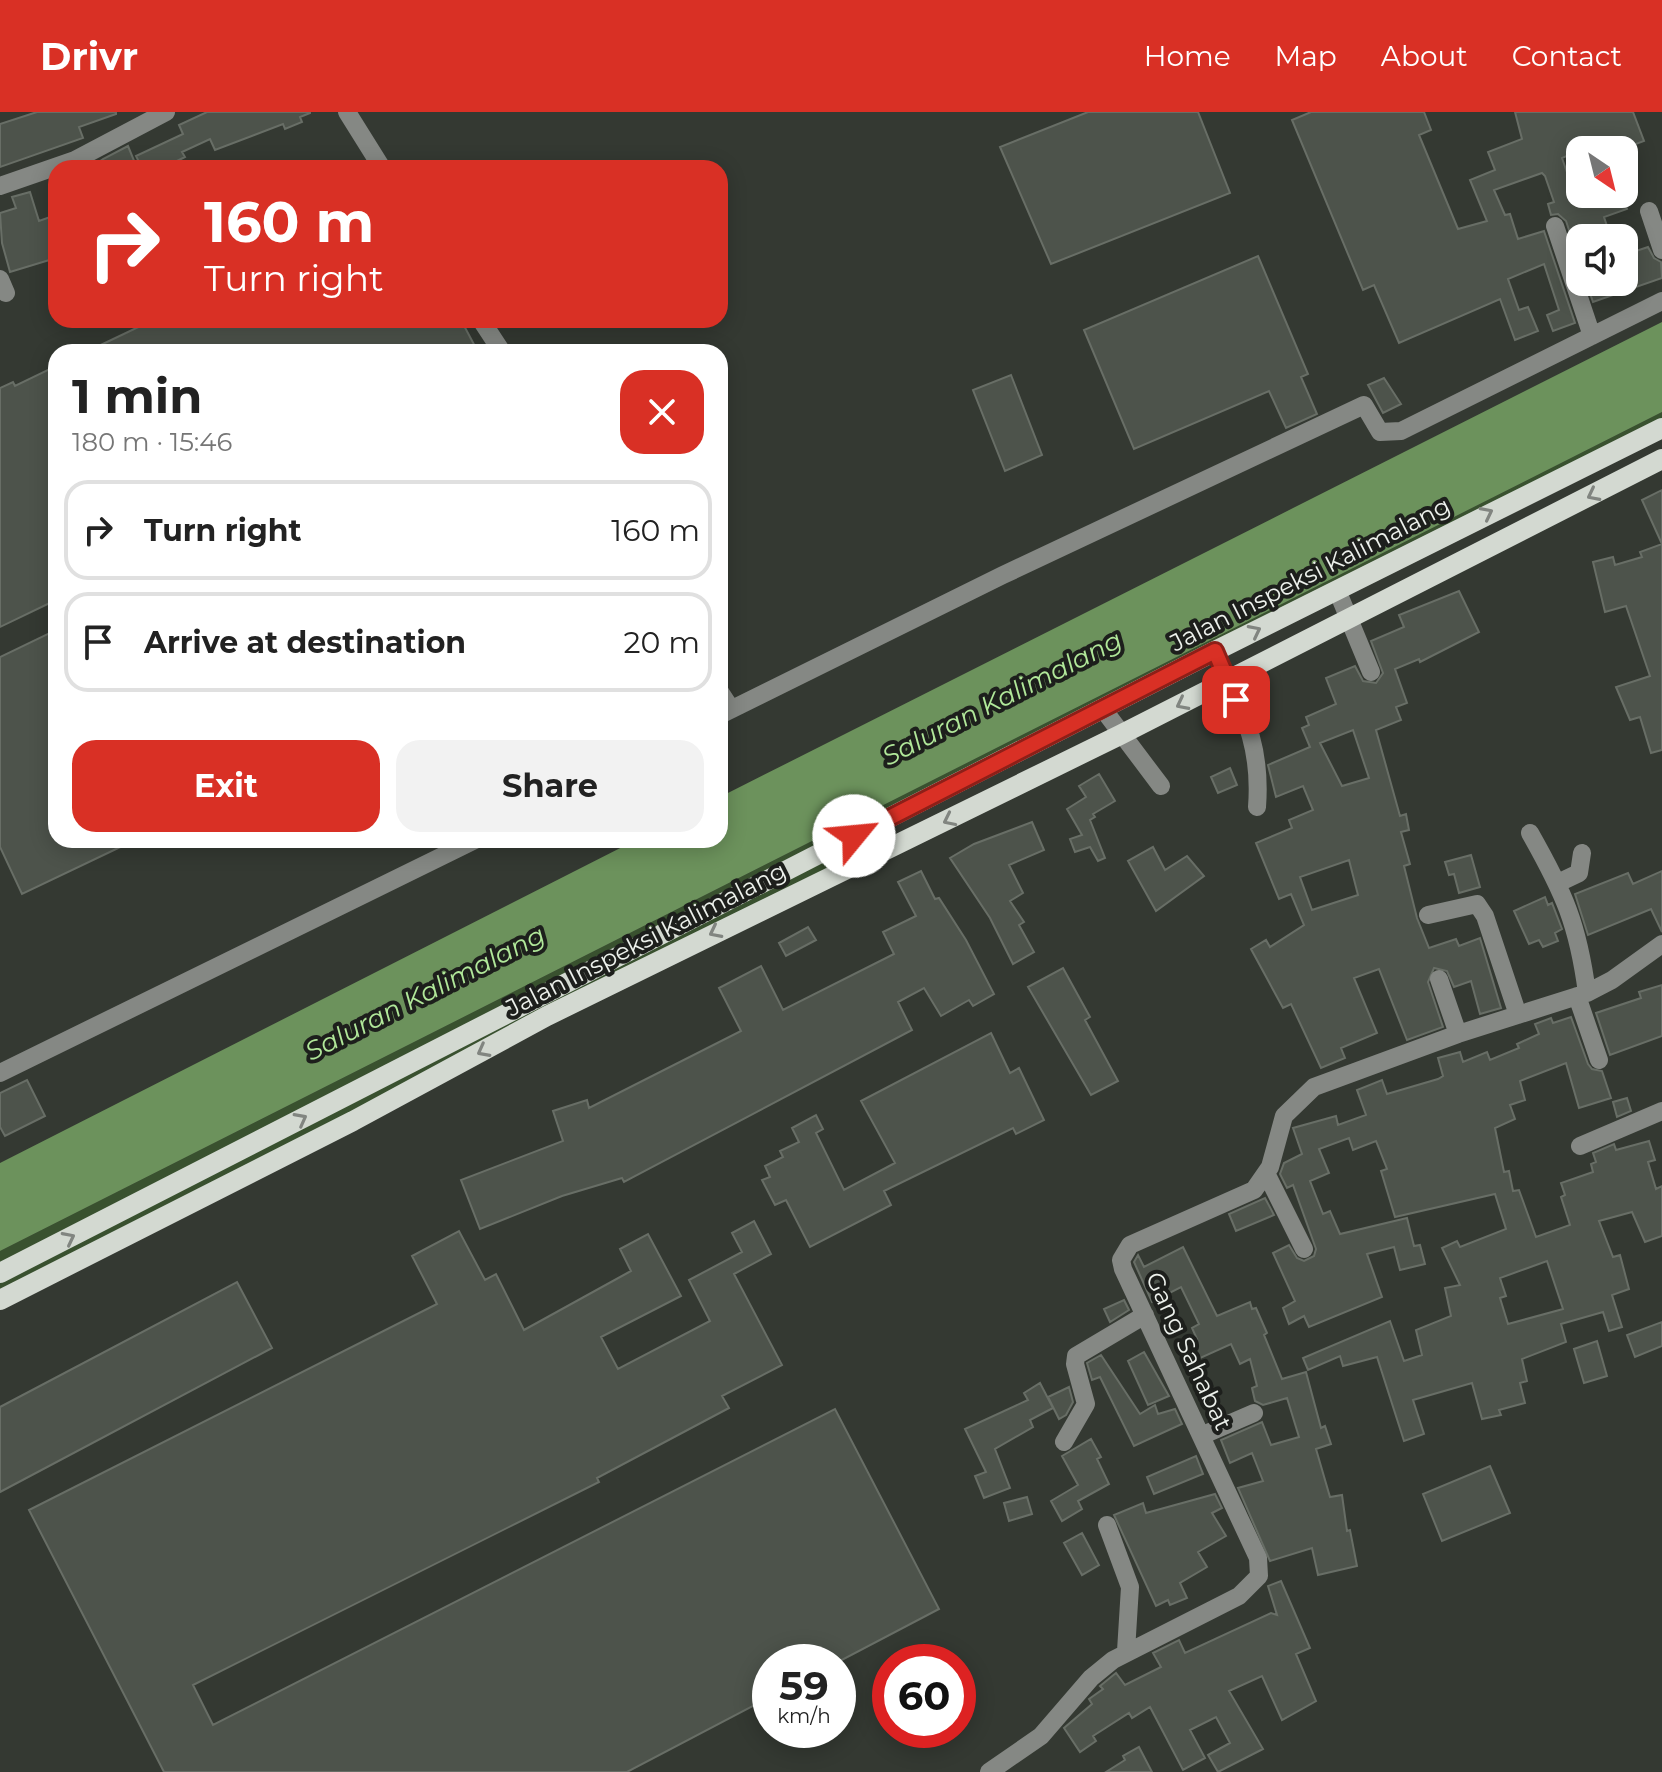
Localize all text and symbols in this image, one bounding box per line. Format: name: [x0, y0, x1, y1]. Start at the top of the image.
text: Drivr: [40, 33, 138, 80]
text: Home: [1144, 39, 1231, 73]
text: Map: [1275, 39, 1337, 73]
text: About: [1381, 39, 1468, 73]
text: Contact: [1512, 39, 1622, 73]
north arrow: [1566, 136, 1638, 208]
map controls: [1566, 136, 1638, 296]
text: 160 m: [204, 188, 374, 256]
icon: right: [72, 192, 176, 296]
button: sound: [1566, 224, 1638, 296]
text: Turn right: [204, 256, 384, 300]
text: 1 min: [72, 367, 202, 425]
button: close: [620, 370, 704, 454]
text: 180 m · 15:46: [72, 426, 232, 458]
one-way arrow: [1586, 485, 1601, 501]
street label: Jalan Inspeksi Kalimalang: [1164, 491, 1455, 658]
icon: right: [76, 508, 120, 552]
one-way arrow: [1479, 508, 1494, 523]
text: Turn right: [144, 512, 301, 549]
text: 160 m: [611, 512, 700, 549]
icon: arrive: [76, 620, 120, 664]
text: Arrive at destination: [144, 624, 466, 661]
text: 20 m: [623, 624, 700, 661]
water label: Saluran Kalimalang: [877, 624, 1127, 772]
one-way arrow: [1247, 625, 1262, 640]
pin: [1202, 666, 1270, 734]
icon: arrive: [1214, 678, 1258, 722]
one-way arrow: [1175, 694, 1190, 709]
button: Exit: [72, 740, 380, 832]
button: Share: [396, 740, 704, 832]
position arrow: [812, 794, 896, 878]
one-way arrow: [943, 810, 957, 826]
street label: Jalan Inspeksi Kalimalang: [500, 856, 791, 1023]
water label: Saluran Kalimalang: [300, 919, 550, 1067]
one-way arrow: [708, 923, 723, 938]
one-way arrow: [477, 1041, 492, 1056]
one-way arrow: [292, 1113, 307, 1128]
one-way arrow: [61, 1232, 76, 1247]
street label: Gang Sahabat: [1140, 1267, 1238, 1435]
speed limit sign: 60: [872, 1644, 976, 1748]
text: 59: [779, 1661, 829, 1710]
text: km/h: [777, 1704, 831, 1728]

